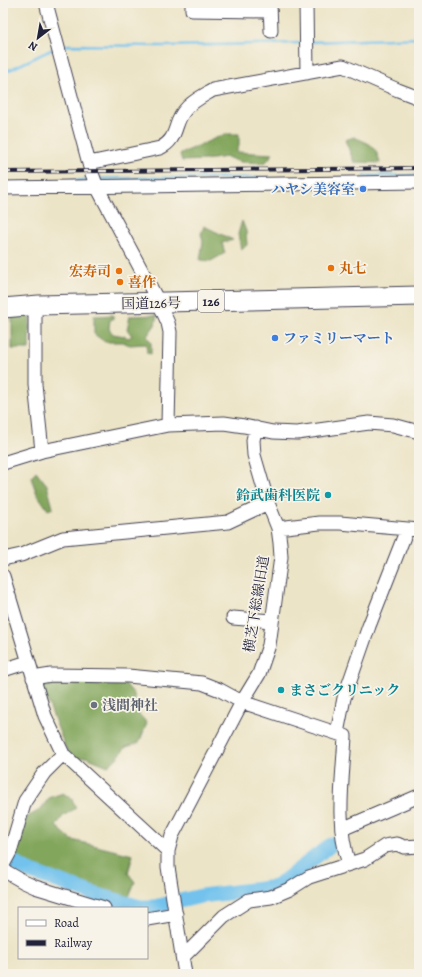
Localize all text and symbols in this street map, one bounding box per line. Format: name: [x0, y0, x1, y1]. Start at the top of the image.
north arrow: [18, 18, 58, 58]
text: N: [26, 38, 40, 55]
place label: ハヤシ美容室: [271, 180, 355, 199]
marker: ハヤシ美容室: [358, 184, 368, 194]
place label: 丸七: [339, 259, 367, 278]
place label: 宏寿司: [69, 262, 111, 281]
marker: 丸七: [326, 263, 336, 273]
marker: 宏寿司: [114, 266, 124, 276]
place label: 喜作: [128, 273, 156, 292]
marker: 喜作: [115, 277, 125, 287]
road number: 126: [198, 290, 224, 312]
street label: 国道126号: [121, 293, 181, 314]
place label: ファミリーマート: [283, 329, 395, 348]
marker: ファミリーマート: [270, 333, 280, 343]
place label: 鈴武歯科医院: [236, 486, 320, 505]
marker: 鈴武歯科医院: [323, 490, 333, 500]
street label: 横芝下総線旧道: [239, 554, 274, 654]
place label: まさごクリニック: [289, 681, 400, 700]
marker: まさごクリニック: [276, 685, 286, 695]
place label: 浅間神社: [102, 696, 158, 715]
marker: 浅間神社: [89, 700, 99, 710]
legend: [18, 907, 148, 959]
text: Road: [54, 915, 80, 931]
text: Railway: [54, 935, 93, 951]

